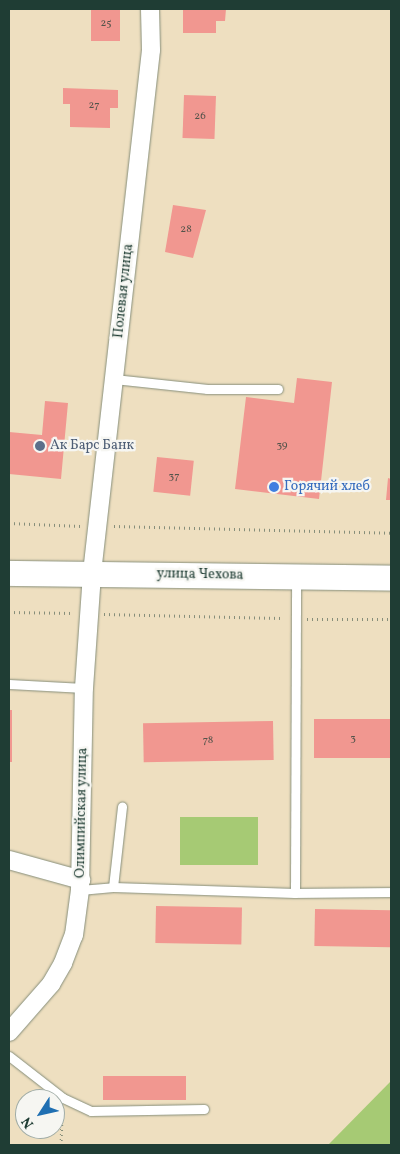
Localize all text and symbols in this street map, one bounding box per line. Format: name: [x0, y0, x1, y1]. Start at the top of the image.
house number: 25: [100, 17, 112, 31]
house number: 27: [89, 99, 99, 113]
house number: 26: [194, 110, 206, 124]
house number: 28: [180, 223, 192, 237]
street label: Полевая улица: [111, 243, 137, 339]
place label: Ак Барс Банк: [50, 438, 134, 454]
house number: 39: [276, 439, 288, 453]
marker: Ак Барс Банк: [34, 440, 46, 452]
house number: 37: [169, 470, 179, 484]
place label: Горячий хлеб: [284, 479, 370, 495]
marker: Горячий хлеб: [268, 481, 280, 493]
street label: улица Чехова: [156, 566, 244, 584]
house number: 3: [350, 732, 356, 746]
house number: 78: [203, 734, 213, 748]
street label: Олимпийская улица: [72, 747, 92, 879]
north arrow: [15, 1089, 65, 1139]
text: N: [17, 1113, 39, 1132]

